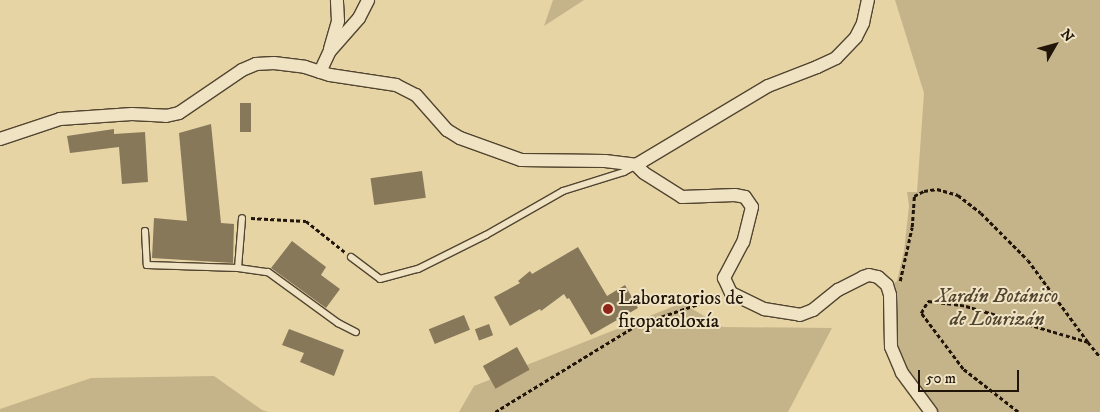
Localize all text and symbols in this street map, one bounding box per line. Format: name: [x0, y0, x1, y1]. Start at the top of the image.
north arrow: [1030, 20, 1080, 70]
text: N: [1056, 26, 1077, 46]
park label: Xardín Botánico de Lourizán: [936, 285, 1058, 332]
place label: Laboratorios de fitopatoloxía: [618, 286, 743, 333]
marker: Laboratorios de fitopatoloxía: [602, 303, 614, 315]
scale bar: [920, 360, 1021, 392]
text: 50 m: [926, 369, 956, 388]

